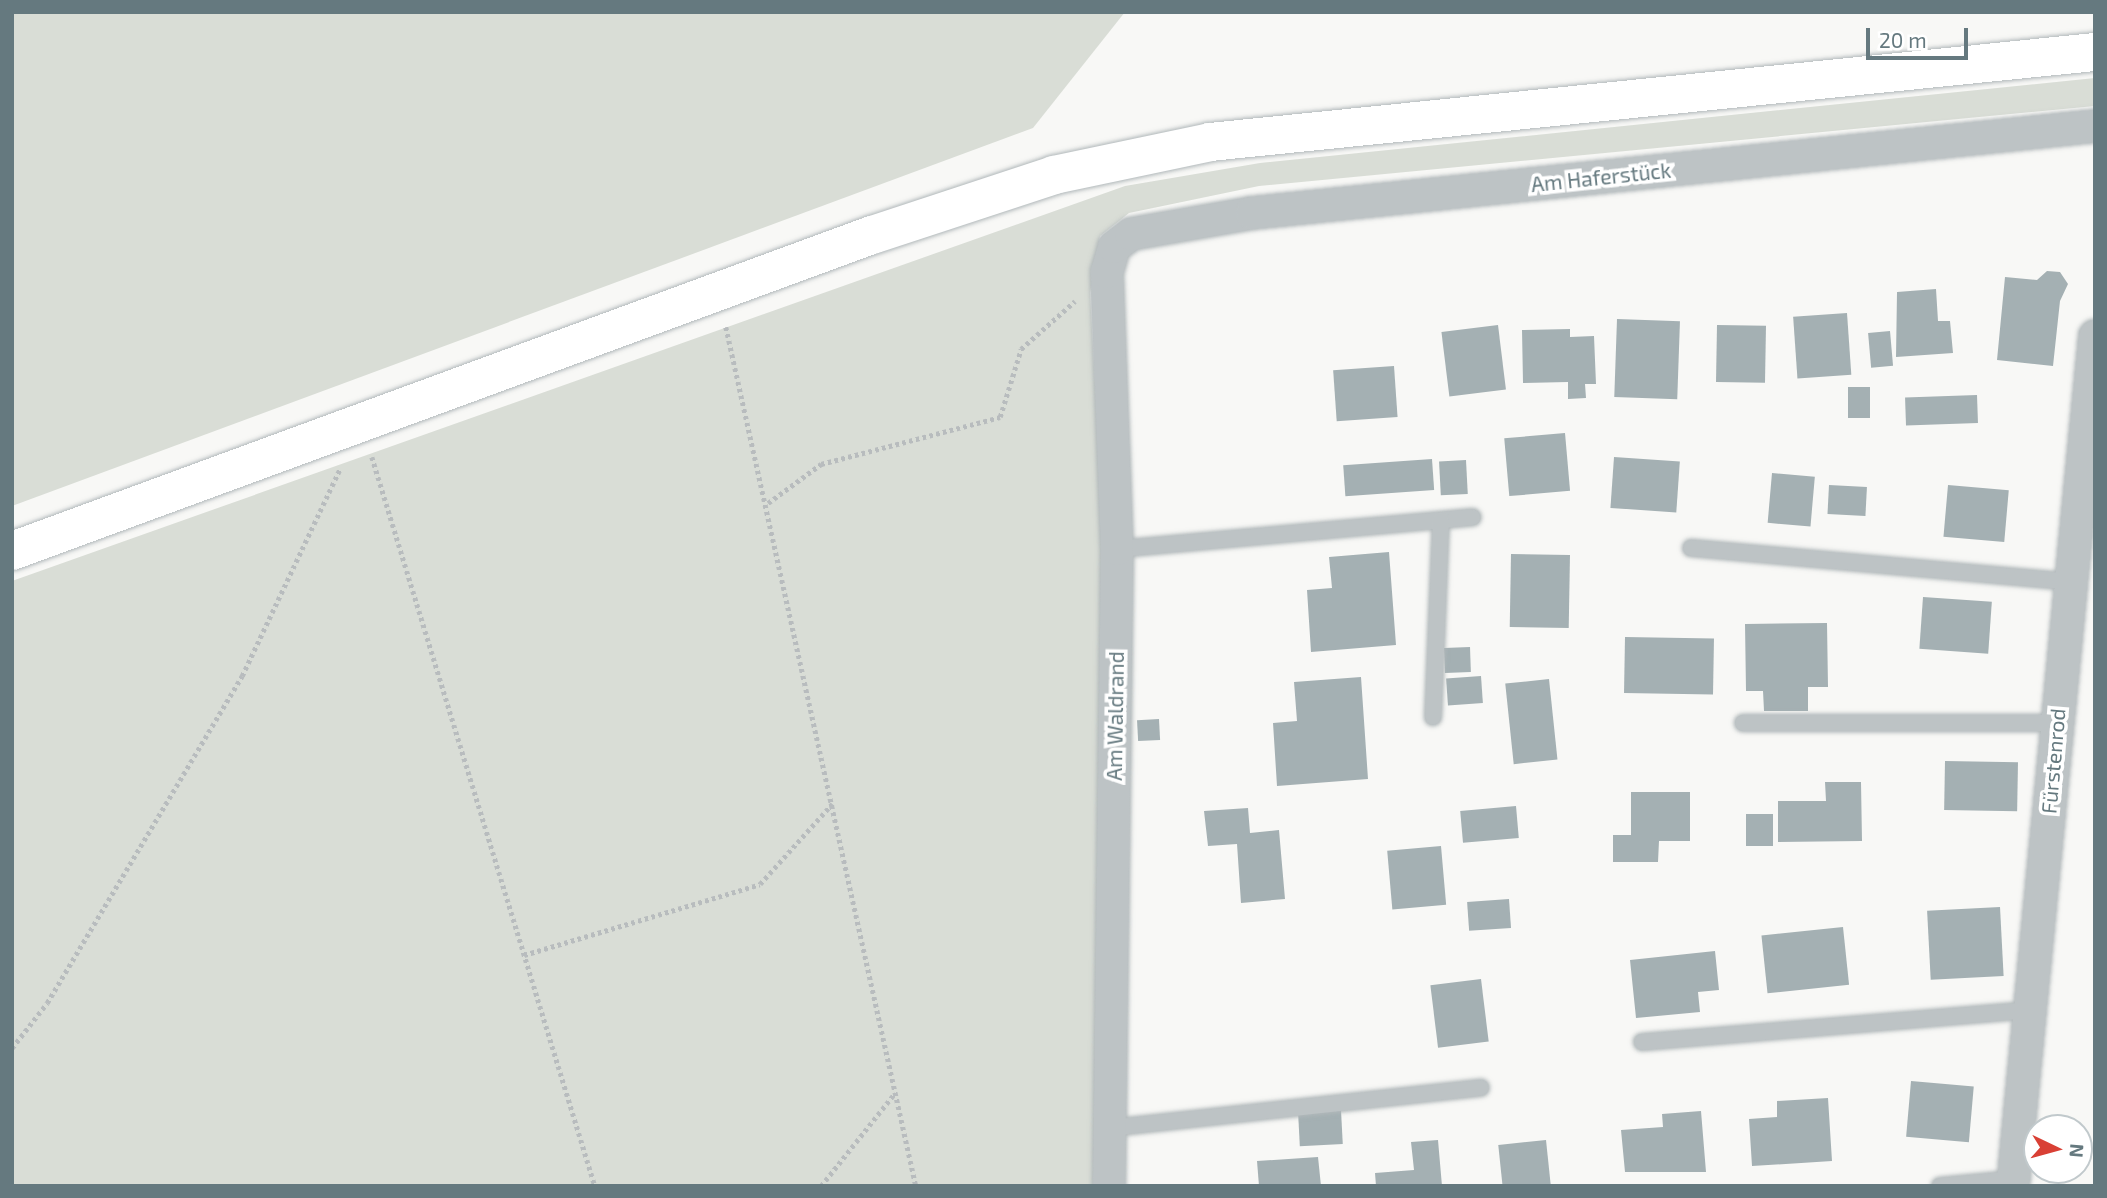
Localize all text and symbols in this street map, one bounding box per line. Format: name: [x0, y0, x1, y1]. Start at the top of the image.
scale bar: [1869, 14, 1970, 58]
text: 20 m: [1879, 27, 1927, 52]
street label: Am Haferstück: [1530, 157, 1672, 197]
street label: Am Waldrand: [1101, 651, 1129, 781]
street label: Fürstenrod: [2036, 707, 2070, 815]
north arrow: [2023, 1114, 2093, 1184]
text: N: [2065, 1143, 2089, 1159]

